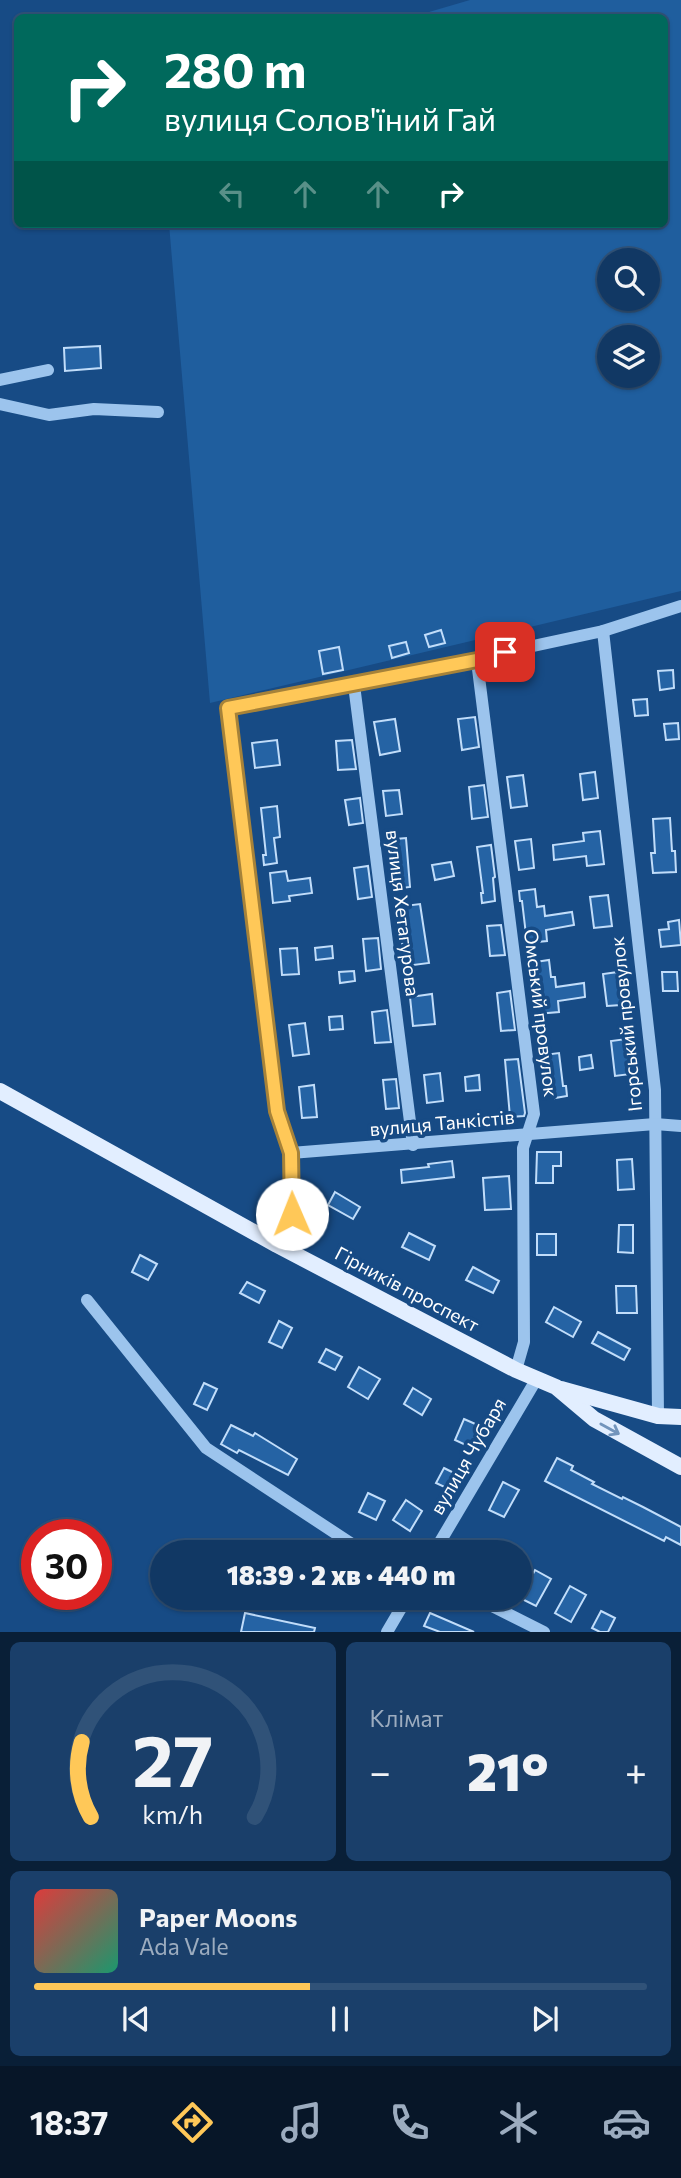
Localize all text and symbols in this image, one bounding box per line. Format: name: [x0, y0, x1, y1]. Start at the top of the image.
text: 280 m: [164, 38, 307, 98]
icon: right: [49, 42, 140, 133]
text: вулиця Солов'їний Гай: [164, 98, 496, 138]
icon: left: [213, 175, 251, 213]
icon: ahead: [286, 175, 324, 213]
icon: ahead: [359, 175, 397, 213]
icon: right: [432, 175, 470, 213]
map controls: [597, 248, 660, 388]
button: search: [597, 248, 660, 311]
button: layers: [597, 325, 660, 388]
pin: [475, 622, 535, 682]
icon: arrive: [486, 633, 524, 671]
street label: вулиця Хетагурова: [382, 828, 425, 997]
street label: Омський провулок: [520, 928, 563, 1098]
street label: Ігорський провулок: [605, 935, 646, 1113]
street label: вулиця Танкістів: [369, 1105, 515, 1140]
position arrow: [255, 1177, 329, 1251]
street label: Гірників проспект: [331, 1241, 483, 1336]
street label: вулиця Чубаря: [425, 1393, 510, 1518]
one-way arrow: [599, 1422, 619, 1436]
speed limit sign: 30: [21, 1519, 112, 1610]
text: 18:39 · 2 хв · 440 m: [227, 1559, 455, 1590]
text: Клімат: [370, 1704, 443, 1732]
text: 27: [132, 1714, 213, 1803]
text: 21°: [467, 1738, 549, 1802]
text: −: [370, 1747, 391, 1794]
text: +: [625, 1747, 647, 1794]
text: km/h: [142, 1799, 203, 1829]
text: Paper Moons: [139, 1901, 297, 1932]
text: Ada Vale: [139, 1932, 229, 1960]
icon: previous: [117, 2000, 155, 2038]
icon: pause: [321, 2000, 359, 2038]
icon: next: [526, 2000, 564, 2038]
icon: directions: [168, 2098, 217, 2147]
icon: music: [277, 2098, 326, 2147]
icon: phone: [385, 2098, 434, 2147]
icon: climate: [494, 2098, 543, 2147]
icon: car: [602, 2098, 651, 2147]
text: 18:37: [30, 2102, 108, 2142]

